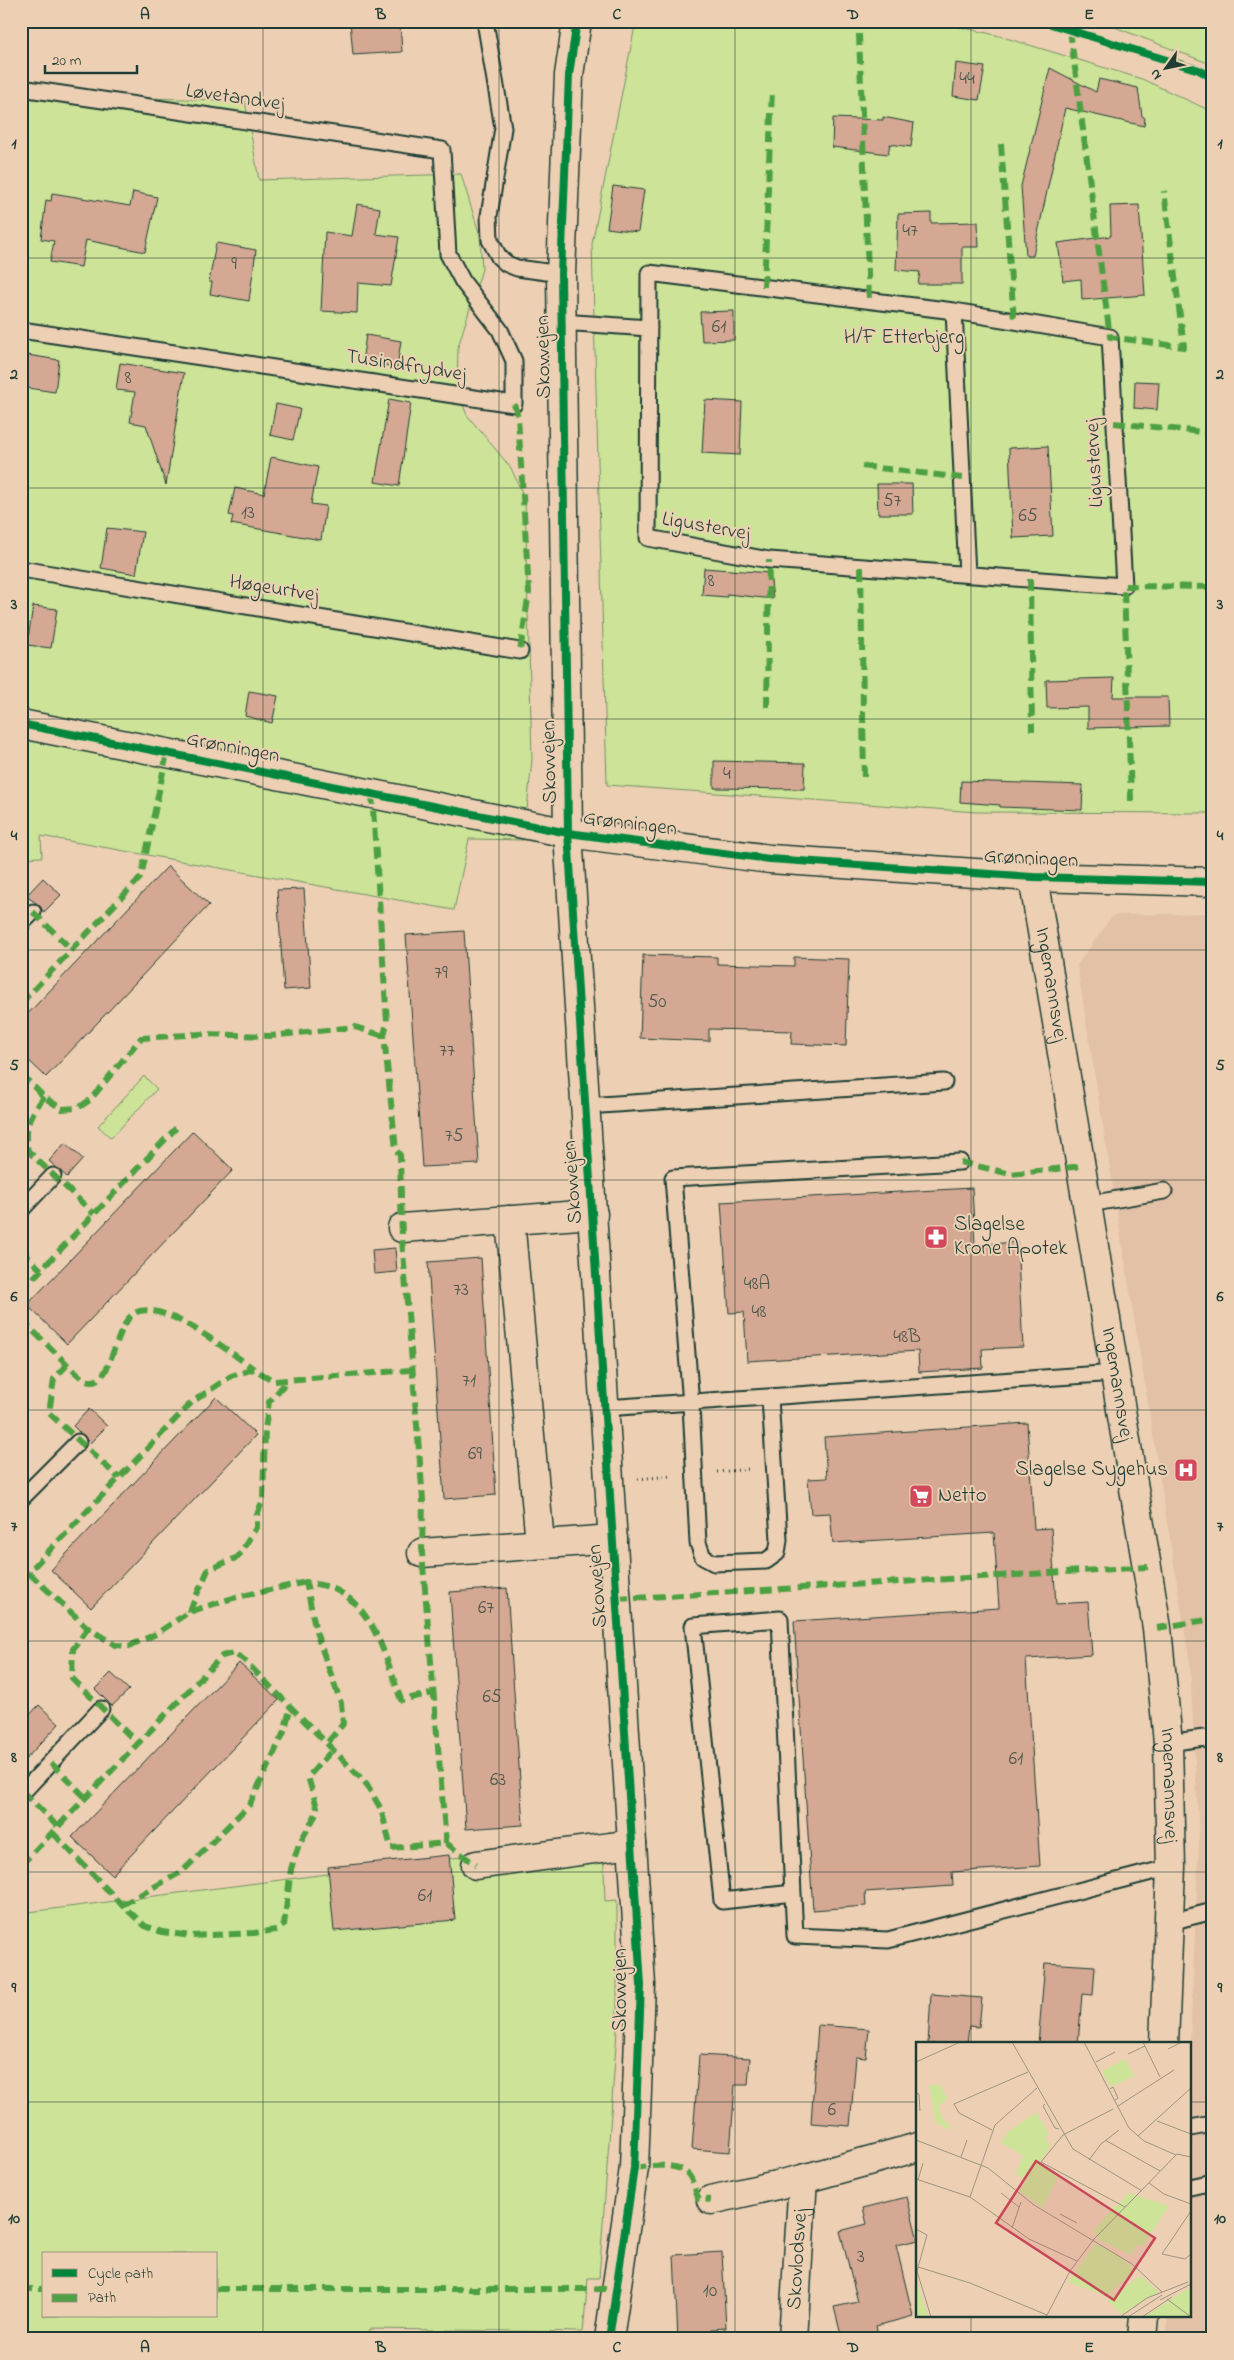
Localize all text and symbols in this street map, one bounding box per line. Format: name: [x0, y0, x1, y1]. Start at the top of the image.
text: A: [140, 3, 150, 27]
text: B: [375, 3, 387, 27]
text: C: [613, 3, 622, 27]
text: D: [846, 3, 859, 27]
text: E: [1084, 3, 1094, 27]
scale bar: [45, 42, 138, 74]
north arrow: [1142, 42, 1192, 92]
text: 20 m: [52, 50, 82, 72]
text: N: [1145, 65, 1168, 84]
house number: 44: [959, 66, 975, 93]
street label: Løvetandvej: [184, 76, 287, 120]
text: 1: [11, 132, 17, 156]
text: 1: [1217, 132, 1223, 156]
house number: 47: [902, 218, 918, 245]
house number: 9: [231, 251, 237, 278]
house number: 61: [712, 314, 726, 341]
street label: Skovvejen: [528, 315, 560, 399]
park label: H/F Etterbjerg: [844, 323, 964, 355]
street label: Tusindfrydvej: [343, 342, 469, 392]
text: 2: [9, 363, 18, 387]
text: 2: [1215, 363, 1224, 387]
house number: 8: [124, 365, 132, 392]
street label: Ligustervej: [1078, 417, 1114, 508]
house number: 57: [883, 488, 902, 515]
house number: 13: [241, 500, 255, 527]
house number: 65: [1018, 503, 1038, 530]
street label: Ligustervej: [659, 505, 753, 552]
street label: Høgeurtvej: [227, 567, 321, 613]
house number: 8: [707, 568, 715, 595]
text: 3: [10, 593, 18, 617]
text: 3: [1216, 593, 1224, 617]
street label: Skovvejen: [534, 720, 566, 804]
street label: Grønningen: [183, 724, 282, 774]
house number: 4: [723, 761, 731, 788]
street label: Grønningen: [581, 803, 679, 847]
text: 4: [10, 824, 18, 848]
text: 4: [1216, 824, 1224, 848]
street label: Grønningen: [983, 842, 1079, 878]
street label: Ingemannsvej: [1027, 925, 1075, 1045]
house number: 79: [434, 960, 448, 987]
house number: 50: [647, 989, 667, 1016]
house number: 77: [439, 1038, 455, 1065]
text: 5: [9, 1054, 19, 1078]
text: 5: [1215, 1054, 1225, 1078]
house number: 75: [445, 1123, 463, 1150]
street label: Skovvejen: [555, 1139, 591, 1225]
place label: Slagelse Krone Apotek: [954, 1210, 1068, 1264]
pharmacy icon: Slagelse Krone Apotek: [923, 1224, 949, 1250]
house number: 48A: [744, 1271, 770, 1298]
house number: 73: [453, 1277, 469, 1304]
text: 6: [9, 1285, 18, 1309]
text: 6: [1215, 1285, 1224, 1309]
house number: 48: [752, 1299, 766, 1326]
house number: 48B: [893, 1324, 921, 1351]
street label: Ingemannsvej: [1093, 1325, 1141, 1444]
house number: 71: [462, 1368, 476, 1395]
house number: 69: [468, 1441, 482, 1468]
place label: Slagelse Sygehus: [1015, 1455, 1168, 1487]
hospital icon: Slagelse Sygehus: [1173, 1457, 1199, 1483]
place label: Netto: [938, 1481, 987, 1511]
supermarket icon: Netto: [908, 1483, 934, 1509]
text: 7: [11, 1515, 18, 1539]
text: 7: [1217, 1515, 1224, 1539]
street label: Skovvejen: [580, 1543, 616, 1629]
house number: 67: [478, 1595, 494, 1622]
house number: 65: [482, 1684, 502, 1711]
street label: Ingemannsvej: [1151, 1726, 1185, 1844]
text: 8: [10, 1746, 17, 1770]
house number: 61: [1009, 1746, 1023, 1773]
text: 8: [1216, 1746, 1223, 1770]
house number: 63: [490, 1767, 506, 1794]
house number: 61: [418, 1883, 432, 1910]
street label: Skovvejen: [606, 1948, 636, 2032]
text: 9: [11, 1976, 17, 2000]
text: 9: [1217, 1976, 1223, 2000]
inset map: [916, 2042, 1192, 2318]
house number: 6: [828, 2097, 836, 2124]
text: 10: [8, 2207, 20, 2231]
street label: Skovlodsvej: [780, 2207, 816, 2311]
text: 10: [1214, 2207, 1226, 2231]
house number: 3: [857, 2244, 865, 2271]
legend: [42, 2252, 218, 2318]
text: Cycle path: [88, 2263, 153, 2286]
house number: 10: [703, 2278, 717, 2305]
text: Path: [88, 2287, 116, 2309]
text: A: [140, 2336, 150, 2360]
text: B: [375, 2336, 387, 2360]
text: C: [613, 2336, 622, 2360]
text: D: [846, 2336, 859, 2360]
text: E: [1084, 2336, 1094, 2360]

